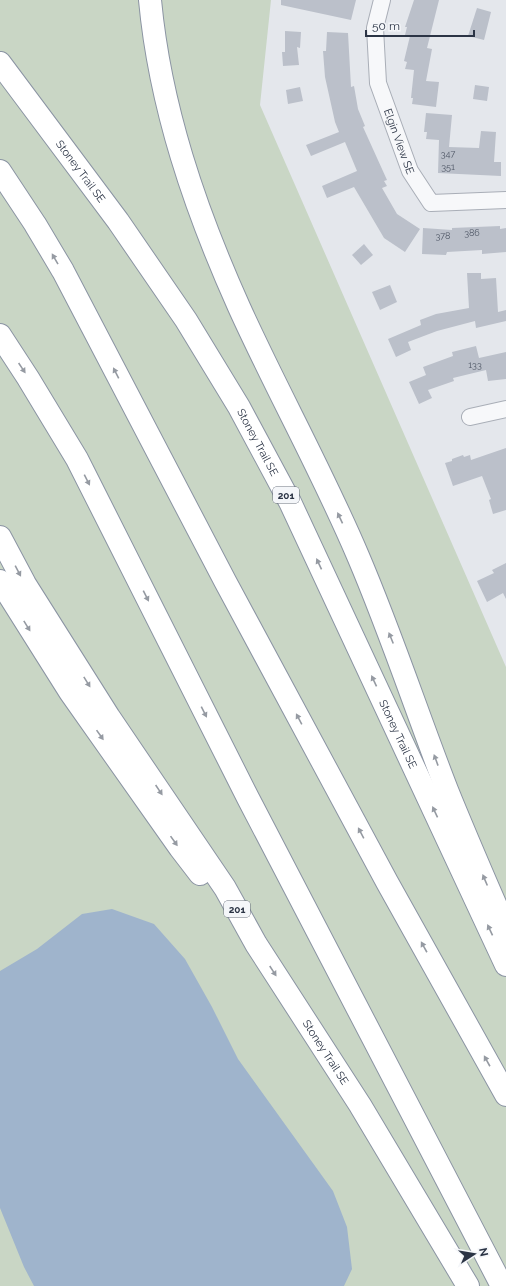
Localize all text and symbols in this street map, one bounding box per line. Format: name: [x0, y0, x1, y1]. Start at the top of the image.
scale bar: [366, 12, 474, 38]
text: 50 m: [372, 19, 400, 33]
street label: Elgin View SE: [381, 107, 417, 176]
street label: Stoney Trail SE: [53, 137, 108, 205]
house number: 347: [441, 149, 455, 159]
house number: 351: [441, 162, 455, 172]
house number: 386: [464, 228, 480, 238]
house number: 378: [436, 231, 450, 241]
one-way arrow: [52, 253, 59, 265]
house number: 133: [468, 360, 482, 370]
one-way arrow: [18, 362, 25, 374]
one-way arrow: [113, 368, 120, 379]
street label: Stoney Trail SE: [234, 406, 281, 478]
one-way arrow: [84, 474, 91, 486]
road number: 201: [273, 487, 299, 503]
one-way arrow: [337, 513, 343, 524]
one-way arrow: [316, 558, 322, 569]
one-way arrow: [15, 566, 21, 577]
one-way arrow: [143, 590, 149, 602]
one-way arrow: [24, 620, 31, 632]
one-way arrow: [388, 632, 394, 644]
one-way arrow: [371, 676, 377, 687]
one-way arrow: [83, 677, 91, 687]
street label: Stoney Trail SE: [377, 698, 420, 771]
one-way arrow: [201, 706, 207, 718]
one-way arrow: [296, 713, 303, 725]
one-way arrow: [96, 729, 104, 740]
one-way arrow: [433, 754, 439, 766]
one-way arrow: [155, 785, 163, 795]
one-way arrow: [432, 806, 438, 817]
one-way arrow: [358, 828, 364, 839]
one-way arrow: [170, 836, 178, 846]
one-way arrow: [482, 874, 488, 886]
road number: 201: [224, 901, 250, 917]
one-way arrow: [486, 923, 492, 935]
one-way arrow: [420, 941, 427, 953]
one-way arrow: [270, 965, 277, 976]
street label: Stoney Trail SE: [300, 1017, 352, 1087]
one-way arrow: [484, 1055, 490, 1067]
north arrow: [454, 1234, 494, 1274]
text: N: [476, 1247, 491, 1257]

